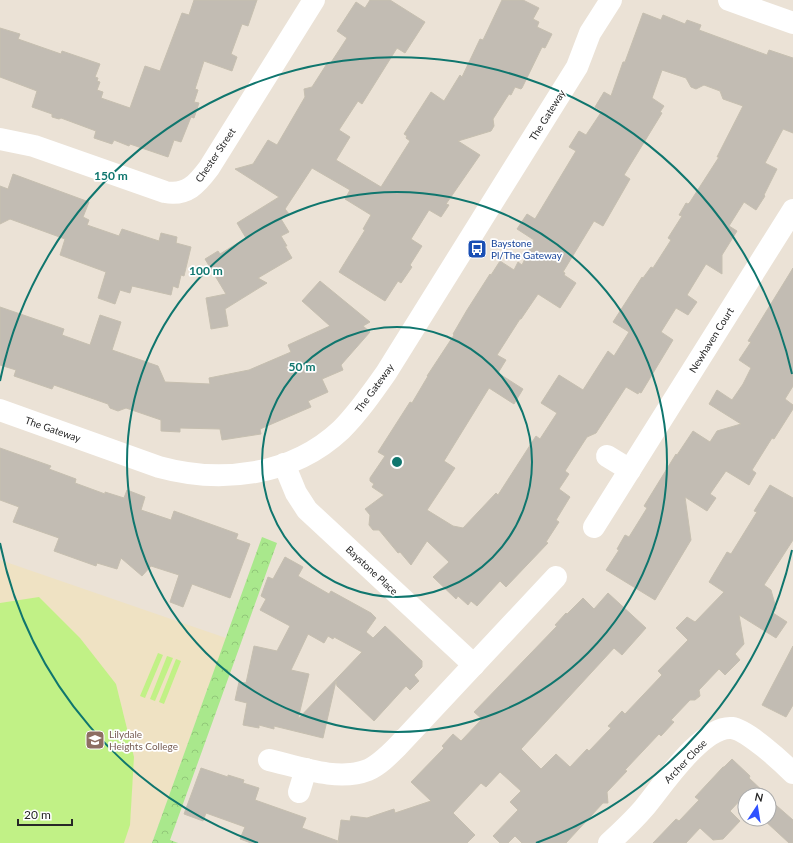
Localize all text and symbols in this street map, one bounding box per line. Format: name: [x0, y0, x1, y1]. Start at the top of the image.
street label: The Gateway: [527, 87, 568, 143]
street label: Chester Street: [192, 125, 238, 184]
text: 150 m: [94, 168, 128, 183]
place label: Baystone Pl/The Gateway: [491, 237, 563, 261]
bus stop icon: Baystone Pl/The Gateway: [466, 238, 488, 260]
text: 100 m: [189, 263, 223, 278]
street label: Newhaven Court: [686, 305, 736, 375]
text: 50 m: [289, 359, 315, 374]
street label: The Gateway: [352, 360, 396, 415]
street label: The Gateway: [24, 414, 83, 444]
centre of rings: [390, 455, 404, 469]
street label: Baystone Place: [344, 543, 400, 597]
place label: Lilydale Heights College: [109, 728, 178, 752]
school or university icon: Lilydale Heights College: [84, 729, 106, 751]
street label: Archer Close: [661, 737, 709, 785]
north arrow: [737, 787, 777, 827]
text: N: [754, 789, 765, 804]
scale bar: [18, 801, 72, 827]
text: 20 m: [24, 807, 51, 822]

